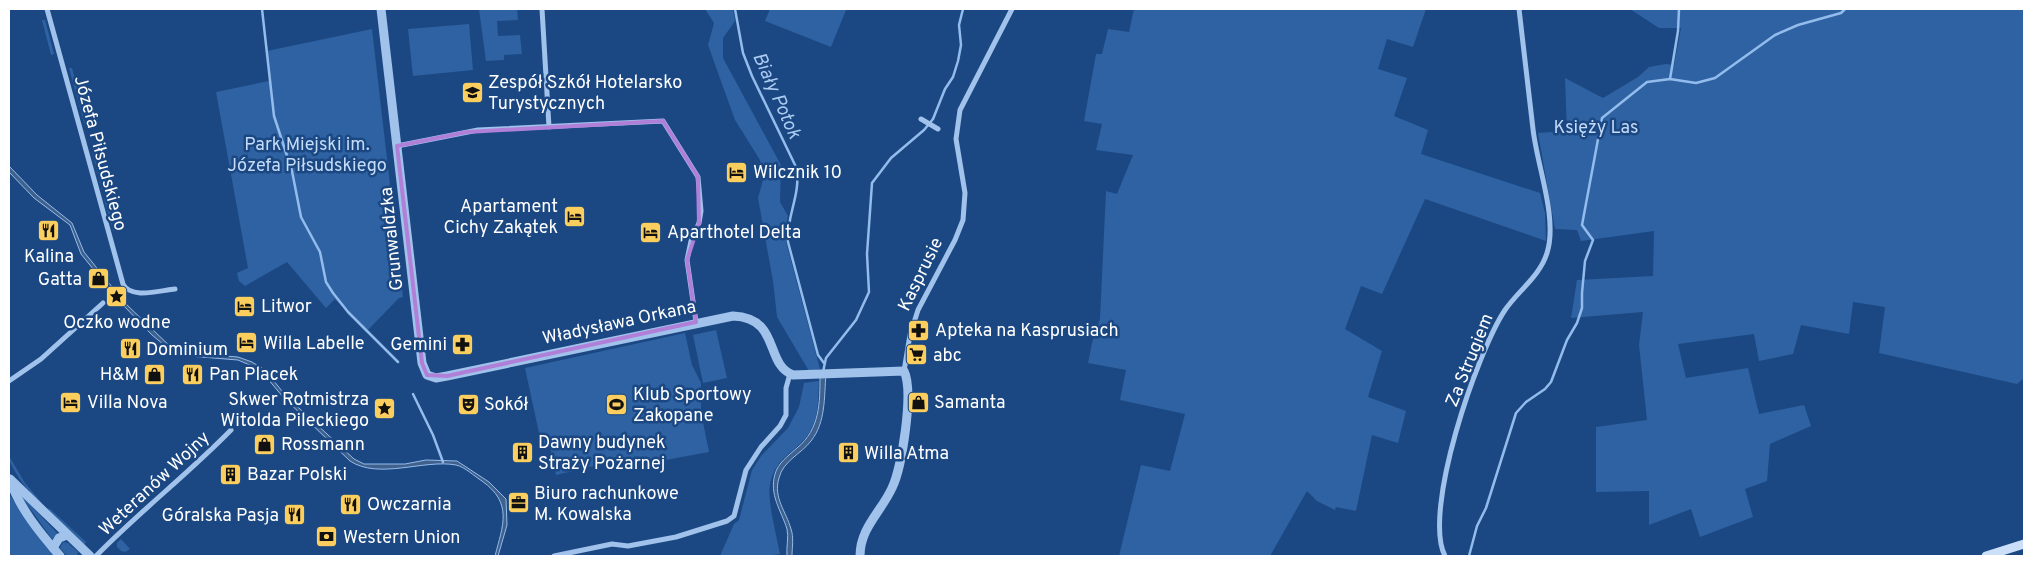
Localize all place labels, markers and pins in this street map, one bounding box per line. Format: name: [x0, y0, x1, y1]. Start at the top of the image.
place label: Zespół Szkół Hotelarsko Turystycznych: [488, 72, 682, 116]
school or university icon: Zespół Szkół Hotelarsko Turystycznych: [460, 80, 484, 104]
hotel icon: Wilcznik 10: [725, 160, 749, 184]
place label: Wilcznik 10: [753, 162, 842, 185]
place label: Apartament Cichy Zakątek: [444, 196, 558, 240]
hotel icon: Apartament Cichy Zakątek: [562, 204, 586, 228]
restaurant icon: Kalina: [37, 219, 61, 243]
hotel icon: Aparthotel Delta: [639, 220, 663, 244]
place label: Aparthotel Delta: [667, 222, 801, 245]
place label: Kalina: [24, 246, 74, 269]
shop icon: Gatta: [86, 267, 110, 291]
place label: Gatta: [38, 269, 82, 292]
place icon: Oczko wodne: [105, 285, 129, 309]
hotel icon: Litwor: [233, 294, 257, 318]
place label: Litwor: [261, 296, 312, 319]
place label: Oczko wodne: [63, 312, 171, 335]
pharmacy icon: Apteka na Kasprusiach: [907, 318, 931, 342]
place label: Apteka na Kasprusiach: [935, 320, 1119, 343]
hotel icon: Willa Labelle: [235, 331, 259, 355]
pharmacy icon: Gemini: [451, 332, 475, 356]
place label: Willa Labelle: [263, 333, 365, 356]
place label: Gemini: [390, 334, 447, 357]
restaurant icon: Dominium: [118, 337, 142, 361]
place label: Dominium: [146, 339, 228, 362]
supermarket icon: abc: [905, 343, 929, 367]
place label: abc: [933, 345, 962, 368]
shop icon: H&M: [143, 362, 167, 386]
restaurant icon: Pan Placek: [181, 362, 205, 386]
place label: H&M: [100, 364, 139, 387]
place label: Pan Placek: [209, 364, 298, 387]
place label: Klub Sportowy Zakopane: [633, 384, 751, 428]
place label: Skwer Rotmistrza Witolda Pileckiego: [220, 389, 369, 433]
hotel icon: Villa Nova: [59, 390, 83, 414]
shop icon: Samanta: [906, 390, 930, 414]
place label: Villa Nova: [87, 392, 168, 415]
theatre icon: Sokół: [456, 392, 480, 416]
sports icon: Klub Sportowy Zakopane: [605, 392, 629, 416]
place label: Samanta: [934, 392, 1005, 415]
place label: Sokół: [484, 394, 529, 417]
place icon: Skwer Rotmistrza Witolda Pileckiego: [373, 397, 397, 421]
shop icon: Rossmann: [253, 432, 277, 456]
place label: Dawny budynek Straży Pożarnej: [538, 432, 666, 476]
place label: Rossmann: [281, 434, 365, 457]
building icon: Dawny budynek Straży Pożarnej: [510, 440, 534, 464]
building icon: Willa Atma: [836, 441, 860, 465]
place label: Willa Atma: [864, 443, 949, 466]
building icon: Bazar Polski: [219, 462, 243, 486]
place label: Bazar Polski: [247, 464, 347, 487]
place label: Biuro rachunkowe M. Kowalska: [534, 483, 679, 527]
office icon: Biuro rachunkowe M. Kowalska: [506, 491, 530, 515]
restaurant icon: Owczarnia: [339, 492, 363, 516]
place label: Owczarnia: [367, 494, 451, 517]
restaurant icon: Góralska Pasja: [283, 503, 307, 527]
place label: Góralska Pasja: [162, 505, 279, 528]
bank icon: Western Union: [315, 525, 339, 549]
place label: Western Union: [343, 527, 461, 550]

